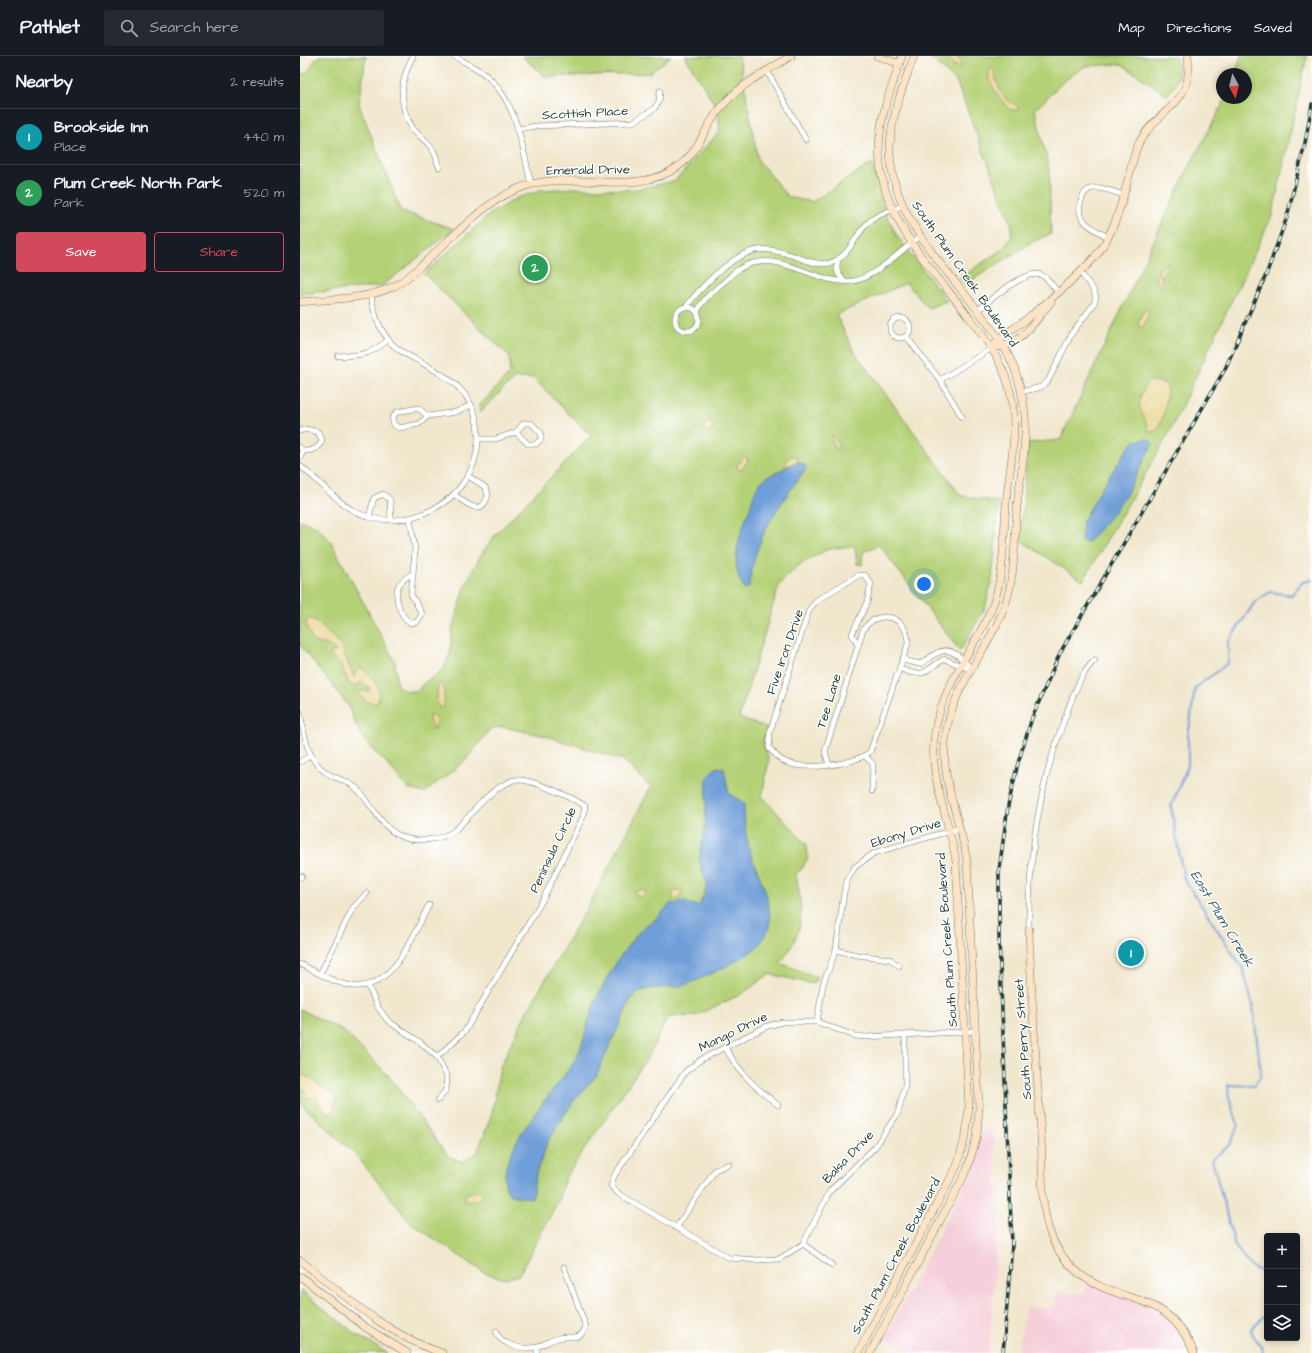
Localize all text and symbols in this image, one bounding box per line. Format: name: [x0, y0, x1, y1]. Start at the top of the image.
search box: [104, 10, 384, 46]
text: Pathlet: [20, 14, 80, 41]
icon: search: [118, 17, 140, 39]
text: Search here: [150, 17, 238, 38]
text: Map: [1118, 18, 1145, 38]
text: Directions: [1167, 18, 1232, 38]
text: Saved: [1254, 18, 1292, 38]
north arrow: [1216, 68, 1252, 104]
text: Nearby: [16, 70, 73, 94]
text: 2 results: [230, 73, 284, 91]
street label: Scottish Place: [541, 102, 629, 124]
text: Brookside Inn: [54, 117, 148, 138]
text: 1: [28, 128, 30, 146]
text: 440 m: [243, 128, 284, 146]
text: Place: [54, 138, 86, 156]
street label: Emerald Drive: [546, 160, 630, 180]
text: Plum Creek North Park: [54, 173, 222, 194]
text: 2: [25, 184, 33, 202]
text: 520 m: [244, 184, 284, 202]
text: Park: [54, 194, 84, 212]
street label: South Plum Creek Boulevard: [908, 197, 1023, 351]
button: Save: [16, 232, 146, 272]
button: Share: [154, 232, 284, 272]
pin: 2: [522, 253, 548, 283]
your location: [914, 574, 934, 594]
street label: Five Iron Drive: [762, 607, 808, 697]
street label: Tee Lane: [812, 671, 846, 731]
street label: Peninsula Circle: [525, 804, 581, 896]
street label: Ebony Drive: [869, 814, 944, 853]
street label: South Plum Creek Boulevard: [932, 852, 962, 1028]
water label: East Plum Creek: [1185, 867, 1259, 972]
pin: 1: [1118, 938, 1144, 968]
street label: South Perry Street: [1010, 977, 1037, 1100]
street label: Mango Drive: [696, 1008, 771, 1057]
street label: Balsa Drive: [818, 1126, 878, 1188]
street label: South Plum Creek Boulevard: [847, 1174, 945, 1337]
map controls: [1264, 1233, 1300, 1341]
button: +: [1264, 1233, 1300, 1269]
button: −: [1264, 1269, 1300, 1305]
button: layers: [1264, 1305, 1300, 1341]

